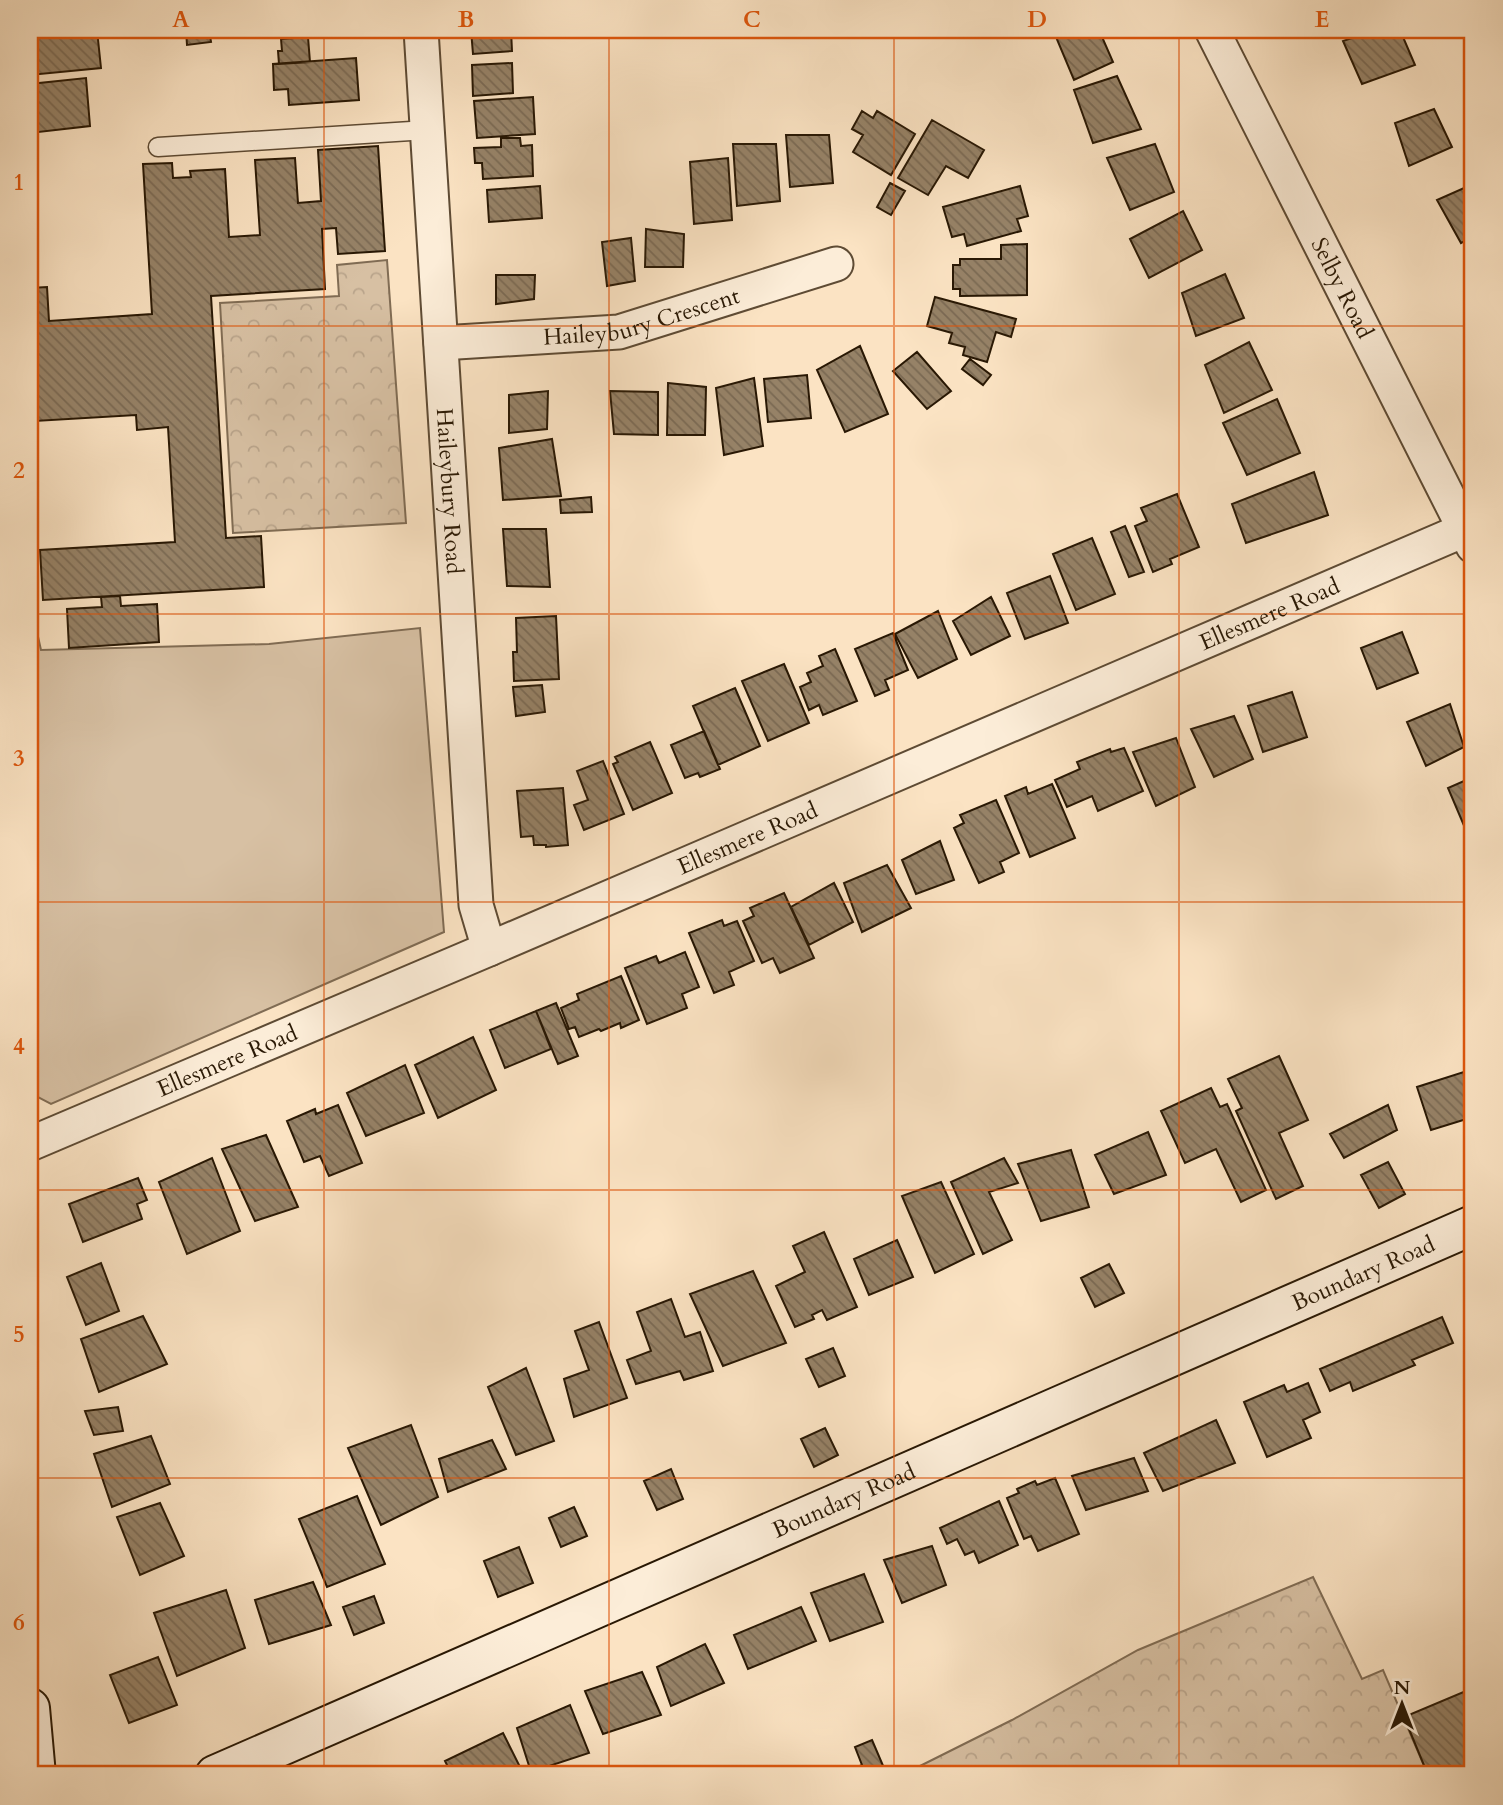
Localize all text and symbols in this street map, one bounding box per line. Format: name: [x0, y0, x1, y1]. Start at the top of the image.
text: A: [172, 4, 190, 35]
text: B: [458, 4, 474, 35]
text: C: [743, 4, 761, 35]
text: D: [1027, 4, 1047, 35]
text: E: [1315, 4, 1329, 35]
text: 1: [13, 167, 25, 198]
street label: Selby Road: [1304, 232, 1381, 344]
street label: Haileybury Crescent: [542, 280, 743, 352]
street label: Haileybury Road: [429, 407, 471, 576]
text: 2: [13, 455, 25, 486]
street label: Ellesmere Road: [1194, 570, 1345, 657]
text: 3: [13, 743, 25, 774]
street label: Ellesmere Road: [673, 794, 823, 882]
street label: Ellesmere Road: [152, 1017, 303, 1104]
text: 4: [13, 1031, 25, 1062]
street label: Boundary Road: [1287, 1228, 1440, 1318]
text: 5: [13, 1319, 25, 1350]
street label: Boundary Road: [767, 1455, 921, 1545]
text: 6: [13, 1607, 25, 1638]
north arrow: [1366, 1668, 1436, 1738]
text: N: [1394, 1675, 1411, 1701]

